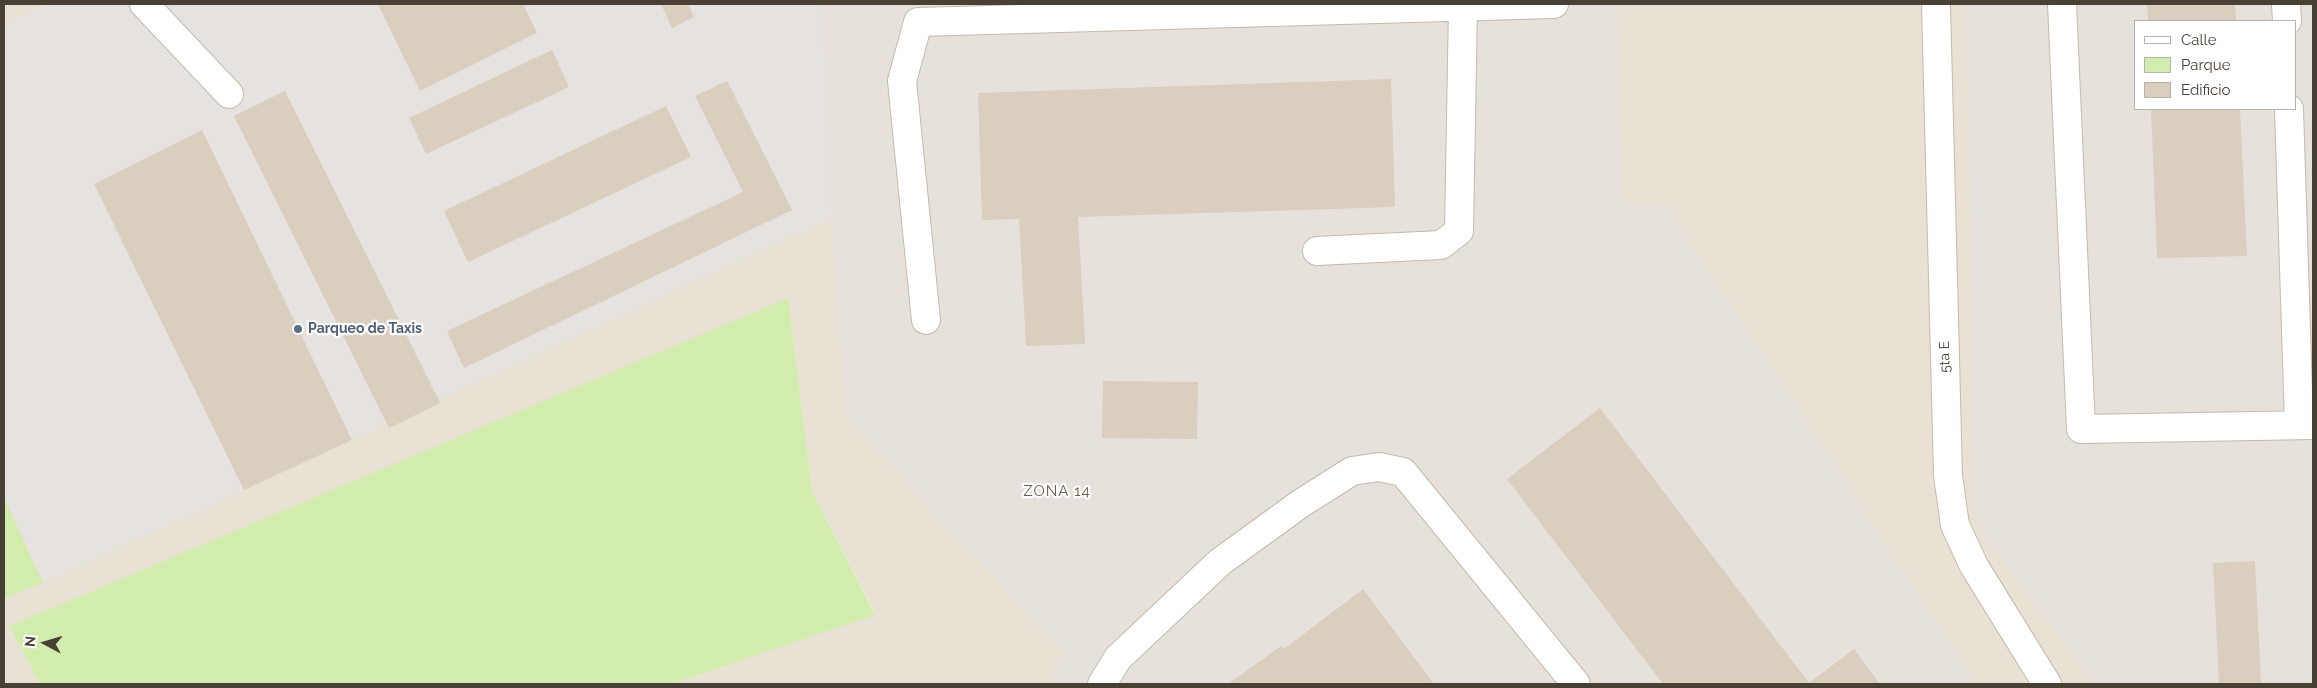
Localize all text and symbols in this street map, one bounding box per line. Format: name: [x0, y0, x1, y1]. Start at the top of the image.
legend: [2134, 20, 2297, 110]
text: Calle: [2181, 31, 2216, 49]
text: Parque: [2181, 56, 2230, 74]
text: Edificio: [2181, 81, 2231, 99]
place label: Parqueo de Taxis: [308, 321, 422, 337]
marker: Parqueo de Taxis: [292, 323, 304, 335]
street label: 5ta E: [1936, 341, 1954, 373]
district label: ZONA 14: [1022, 482, 1092, 500]
north arrow: [20, 618, 70, 668]
text: N: [22, 635, 39, 648]

